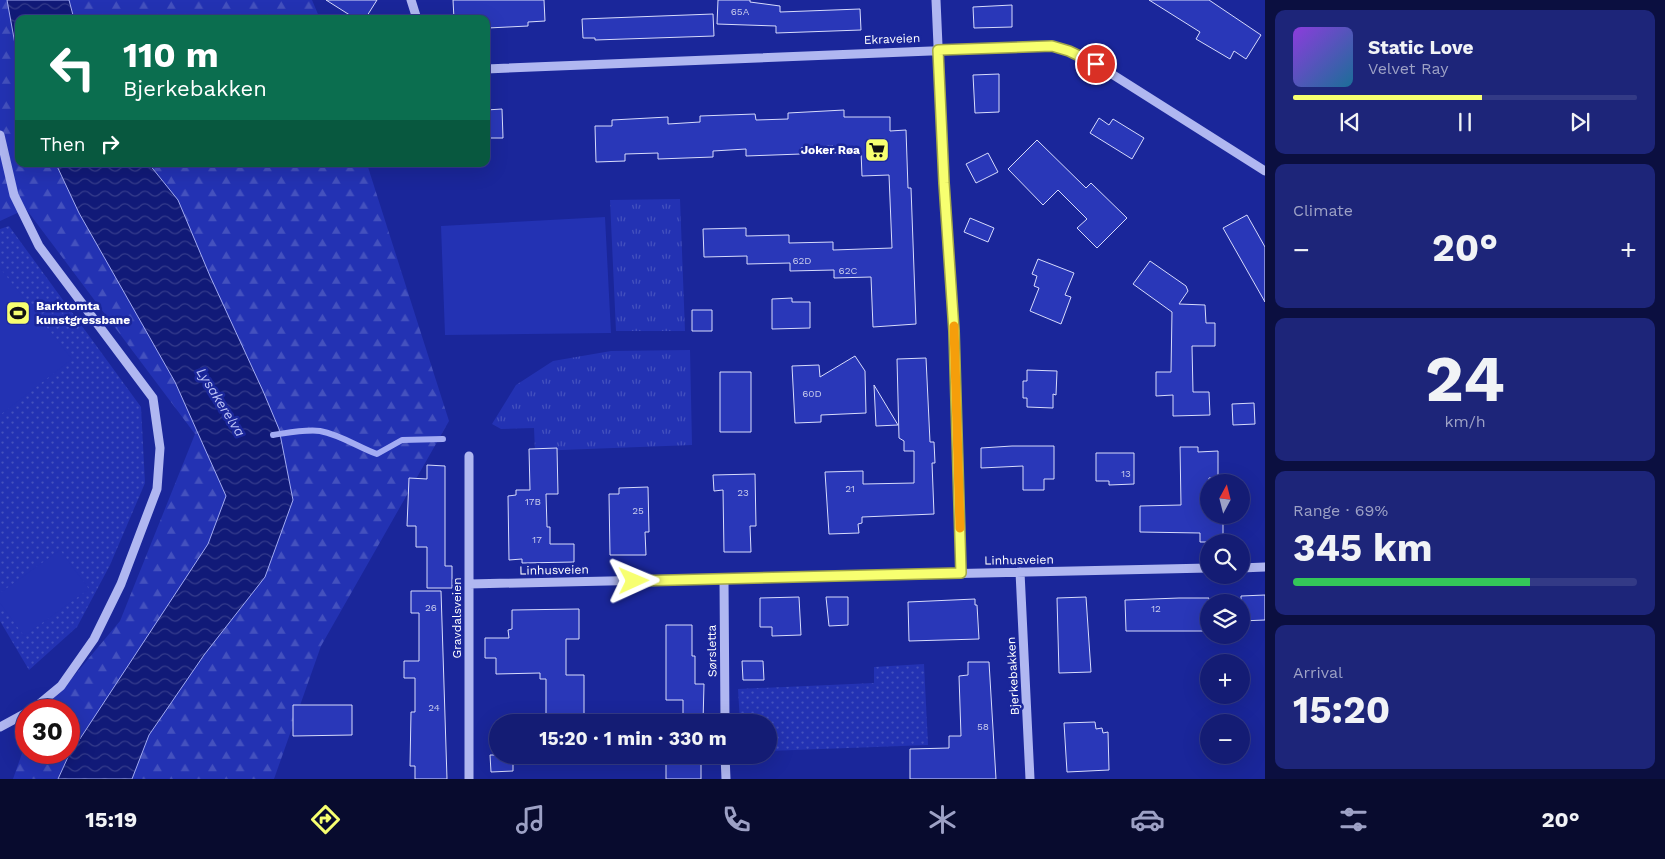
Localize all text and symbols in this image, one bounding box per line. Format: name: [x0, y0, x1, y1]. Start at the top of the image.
house number: 65A: [731, 6, 750, 17]
street label: Ekraveien: [864, 31, 920, 47]
text: 110 m: [123, 34, 219, 76]
icon: left: [40, 35, 105, 100]
text: Static Love: [1368, 36, 1473, 59]
pin: [1075, 43, 1117, 85]
icon: arrive: [1082, 50, 1110, 78]
text: Velvet Ray: [1368, 59, 1448, 78]
text: Bjerkebakken: [123, 76, 267, 101]
icon: previous: [1336, 108, 1364, 136]
icon: pause: [1451, 108, 1479, 136]
icon: next: [1566, 108, 1594, 136]
icon: right: [96, 130, 124, 158]
text: Then: [40, 133, 86, 156]
supermarket icon: Joker Røa: [864, 137, 890, 163]
place label: Joker Røa: [801, 143, 860, 157]
text: Climate: [1293, 201, 1353, 220]
text: 20°: [1432, 226, 1498, 270]
text: −: [1293, 233, 1310, 266]
text: +: [1620, 233, 1637, 266]
house number: 62D: [792, 255, 812, 266]
house number: 62C: [839, 265, 858, 276]
place label: Barktomta kunstgressbane: [36, 299, 130, 327]
sports icon: Barktomta kunstgressbane: [5, 300, 31, 326]
text: 24: [1425, 341, 1505, 417]
water label: Lysakerelva: [193, 364, 249, 440]
house number: 60D: [802, 388, 822, 399]
text: km/h: [1444, 412, 1486, 431]
house number: 13: [1121, 468, 1131, 479]
north arrow: [1200, 474, 1250, 524]
map controls: [1200, 474, 1250, 764]
house number: 21: [845, 483, 855, 494]
house number: 23: [737, 487, 749, 498]
house number: 17B: [525, 496, 541, 507]
text: Range · 69%: [1293, 501, 1388, 520]
house number: 25: [632, 505, 644, 516]
text: 345 km: [1293, 526, 1433, 570]
house number: 17: [532, 534, 542, 545]
button: search: [1200, 534, 1250, 584]
street label: Linhusveien: [984, 552, 1054, 568]
position arrow: [607, 554, 659, 606]
street label: Linhusveien: [519, 562, 589, 578]
street label: Gravdalsveien: [450, 577, 464, 659]
button: layers: [1200, 594, 1250, 644]
house number: 26: [425, 602, 437, 613]
house number: 12: [1151, 603, 1161, 614]
street label: Sørsletta: [705, 624, 719, 677]
street label: Bjerkebakken: [1004, 636, 1022, 716]
button: +: [1200, 654, 1250, 704]
text: Arrival: [1293, 663, 1343, 682]
text: 15:20: [1293, 688, 1390, 732]
speed limit sign: 30: [15, 699, 80, 764]
house number: 24: [428, 702, 440, 713]
button: −: [1200, 714, 1250, 764]
house number: 58: [977, 721, 989, 732]
text: 15:20 · 1 min · 330 m: [539, 727, 727, 750]
icon: directions: [308, 802, 343, 837]
icon: music: [513, 802, 548, 837]
icon: phone: [719, 802, 754, 837]
icon: climate: [925, 802, 960, 837]
icon: car: [1130, 802, 1165, 837]
icon: filters: [1336, 802, 1371, 837]
text: 15:19: [85, 807, 137, 832]
text: 20°: [1541, 807, 1580, 832]

